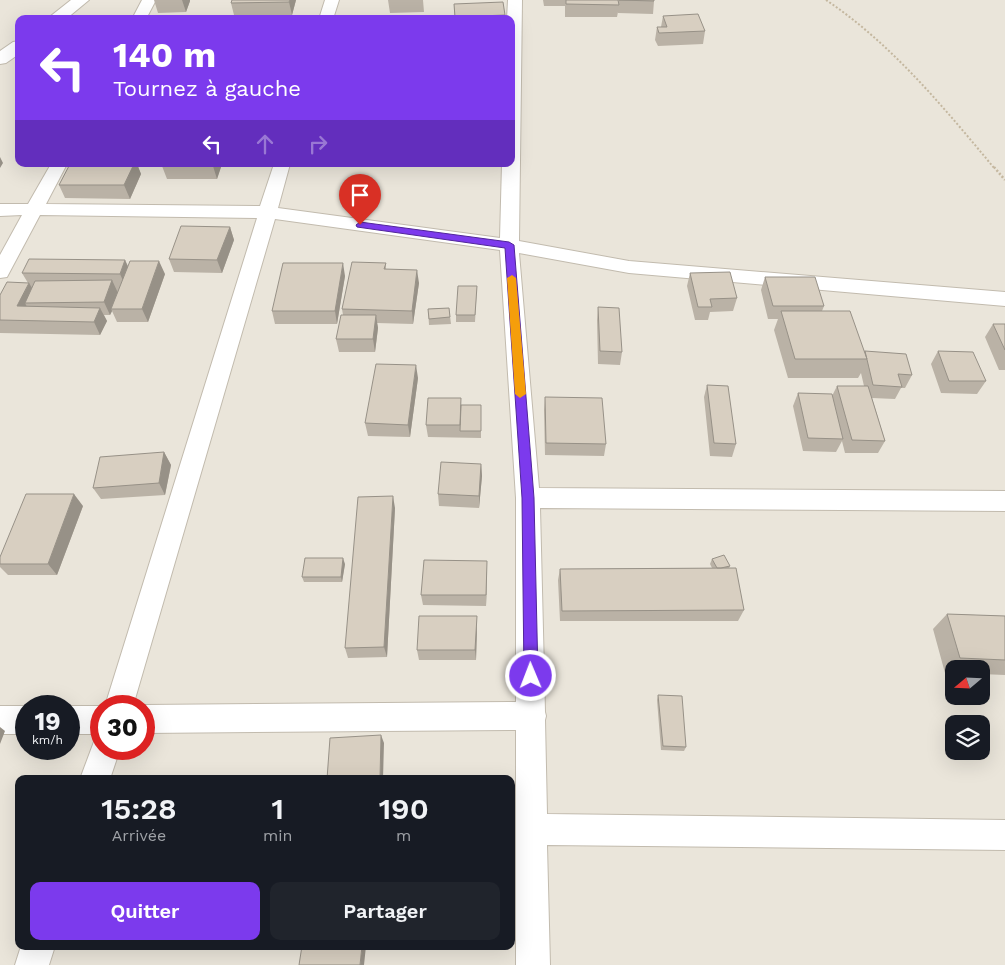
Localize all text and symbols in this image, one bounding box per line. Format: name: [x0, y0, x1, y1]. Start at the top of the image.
text: 140 m: [113, 34, 216, 76]
icon: left: [30, 35, 95, 100]
text: Tournez à gauche: [113, 76, 301, 101]
icon: left: [198, 130, 226, 158]
icon: ahead: [251, 130, 279, 158]
icon: right: [304, 130, 332, 158]
pin: [339, 174, 381, 225]
icon: arrive: [346, 181, 374, 209]
position arrow: [504, 649, 556, 701]
north arrow: [945, 660, 990, 705]
map controls: [945, 660, 990, 760]
speed limit sign: 30: [90, 695, 155, 760]
text: 19: [34, 707, 61, 736]
button: layers: [945, 715, 990, 760]
text: km/h: [32, 733, 63, 747]
text: 15:28: [101, 791, 177, 826]
text: 1: [271, 791, 284, 826]
text: 190: [379, 791, 429, 826]
text: Arrivée: [112, 826, 166, 845]
text: min: [263, 826, 292, 845]
text: m: [396, 826, 411, 845]
button: Quitter: [30, 882, 260, 940]
button: Partager: [270, 882, 500, 940]

